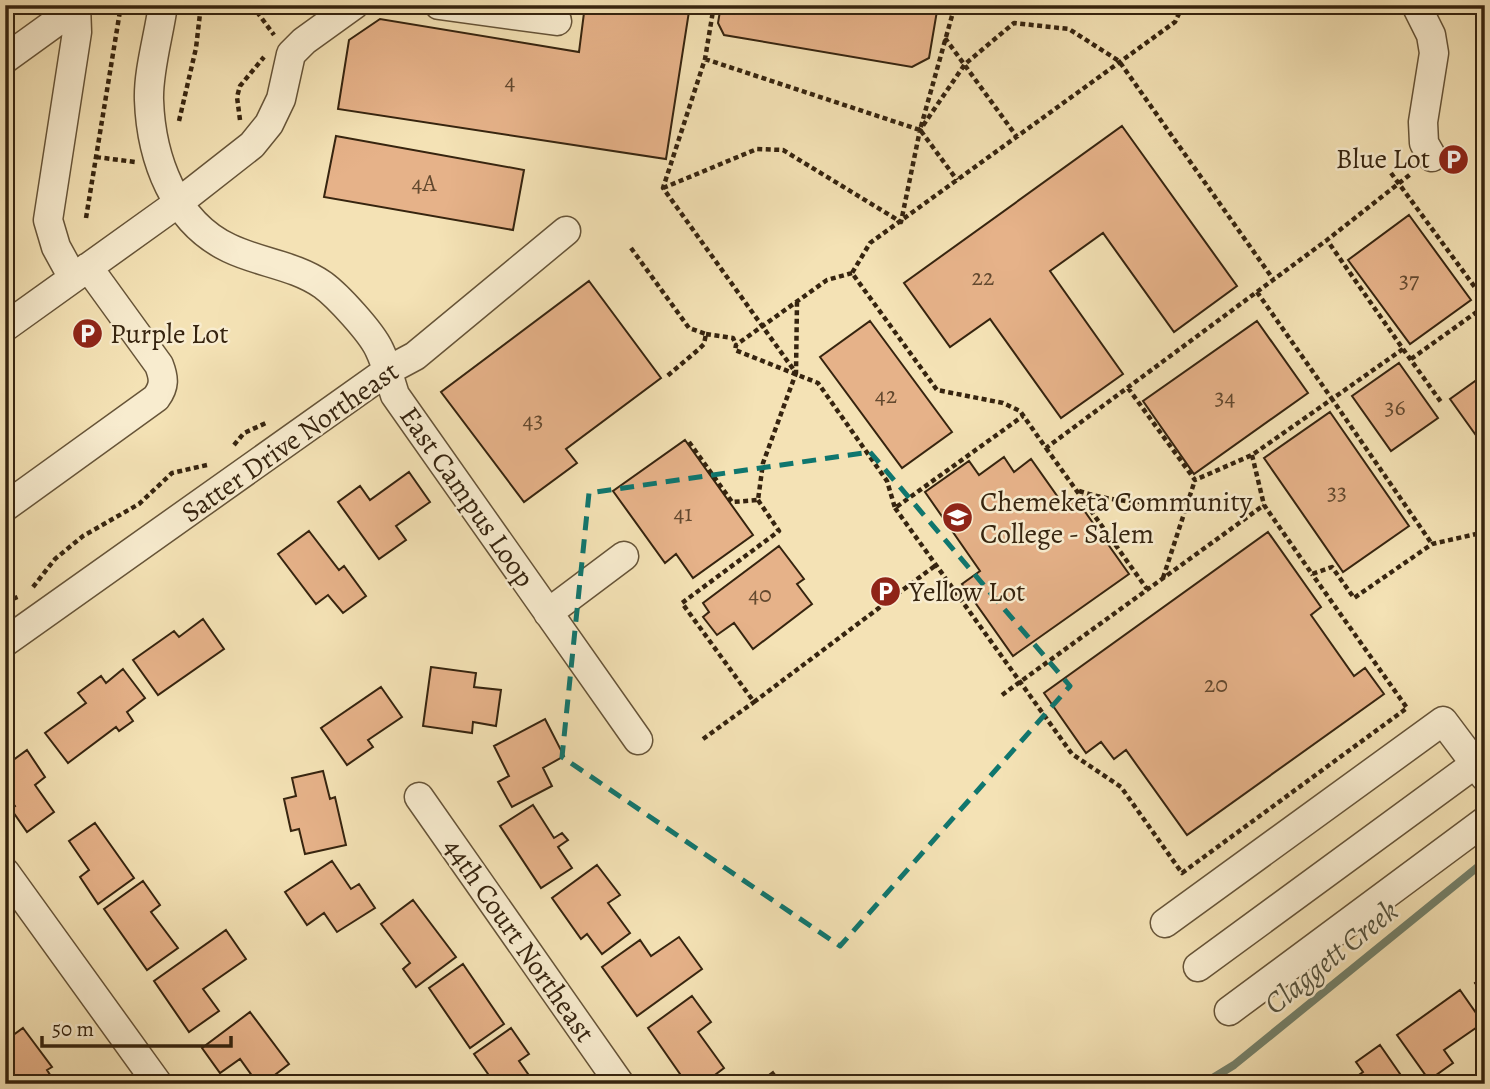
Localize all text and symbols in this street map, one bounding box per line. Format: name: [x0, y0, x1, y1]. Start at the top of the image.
house number: 4: [505, 65, 516, 97]
place label: Blue Lot: [1336, 140, 1430, 178]
parking icon: Blue Lot: [1436, 142, 1470, 176]
house number: 4A: [412, 167, 437, 199]
house number: 22: [972, 261, 994, 293]
house number: 37: [1399, 264, 1420, 296]
place label: Purple Lot: [110, 315, 228, 353]
parking icon: Purple Lot: [70, 317, 104, 351]
street label: Satter Drive Northeast: [174, 353, 406, 531]
house number: 42: [875, 379, 897, 411]
house number: 34: [1215, 381, 1236, 413]
house number: 36: [1384, 391, 1406, 423]
street label: East Campus Loop: [390, 399, 544, 595]
house number: 43: [523, 404, 543, 436]
house number: 33: [1327, 476, 1347, 508]
place label: Chemeketa Community College - Salem: [980, 483, 1253, 553]
house number: 41: [673, 497, 693, 529]
school or university icon: Chemeketa Community College - Salem: [940, 501, 974, 535]
place label: Yellow Lot: [908, 573, 1025, 611]
parking icon: Yellow Lot: [869, 575, 903, 609]
house number: 40: [748, 578, 772, 610]
house number: 20: [1204, 668, 1228, 700]
street label: 44th Court Northeast: [434, 830, 604, 1050]
water label: Claggett Creek: [1256, 891, 1406, 1023]
scale bar: [42, 1005, 231, 1049]
text: 50 m: [52, 1015, 94, 1043]

